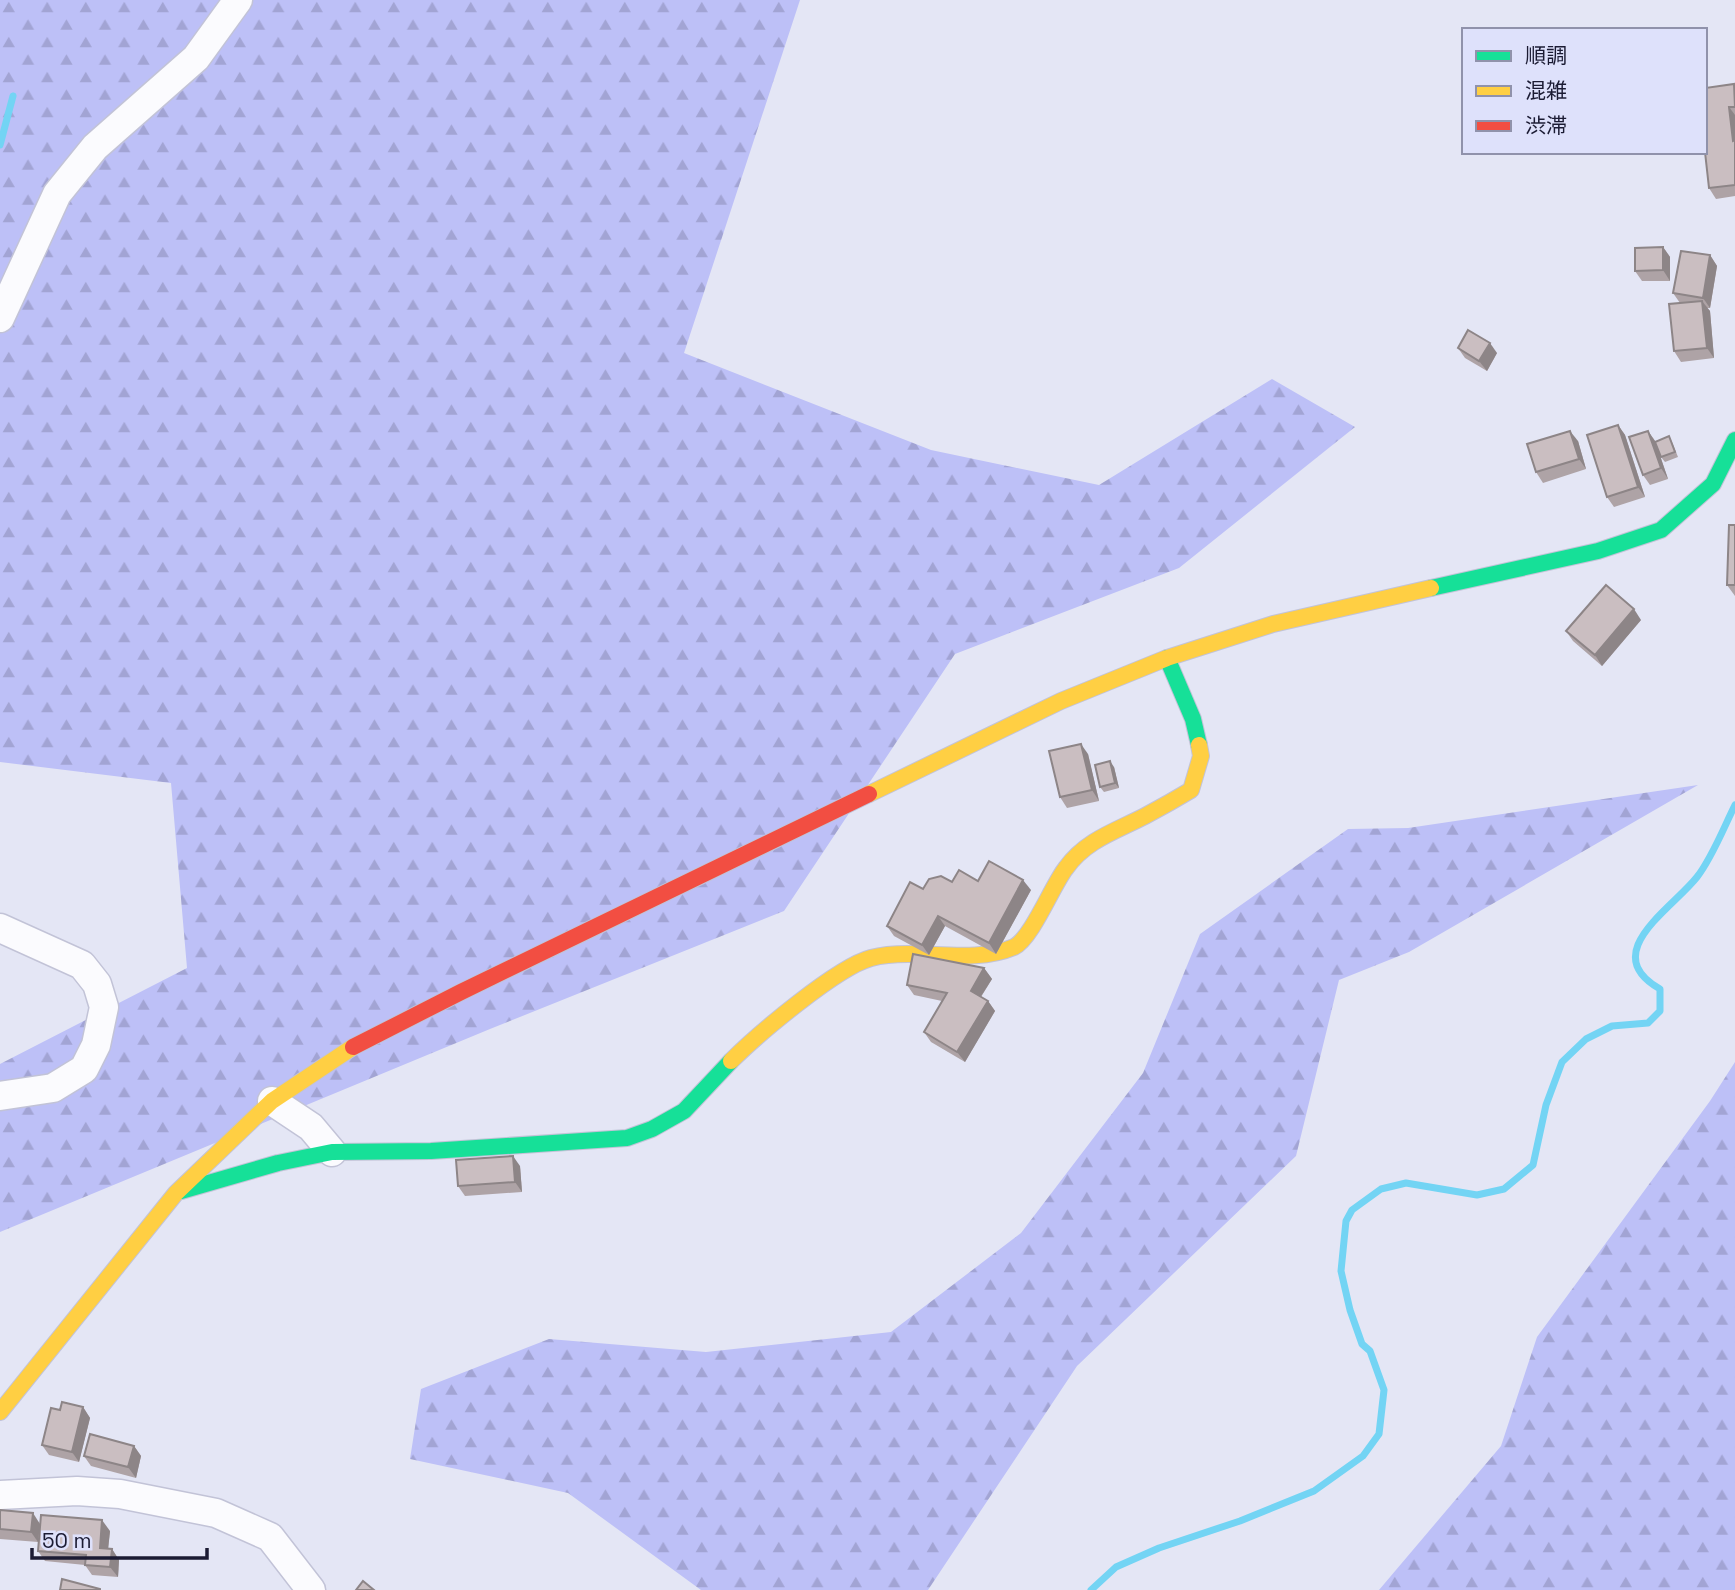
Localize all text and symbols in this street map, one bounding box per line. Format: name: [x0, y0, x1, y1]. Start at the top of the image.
legend: [1462, 28, 1707, 154]
text: 順調: [1525, 42, 1567, 69]
text: 混雑: [1525, 77, 1567, 104]
text: 渋滞: [1525, 112, 1567, 139]
scale bar: [32, 1516, 206, 1560]
text: 50 m: [42, 1527, 92, 1554]

